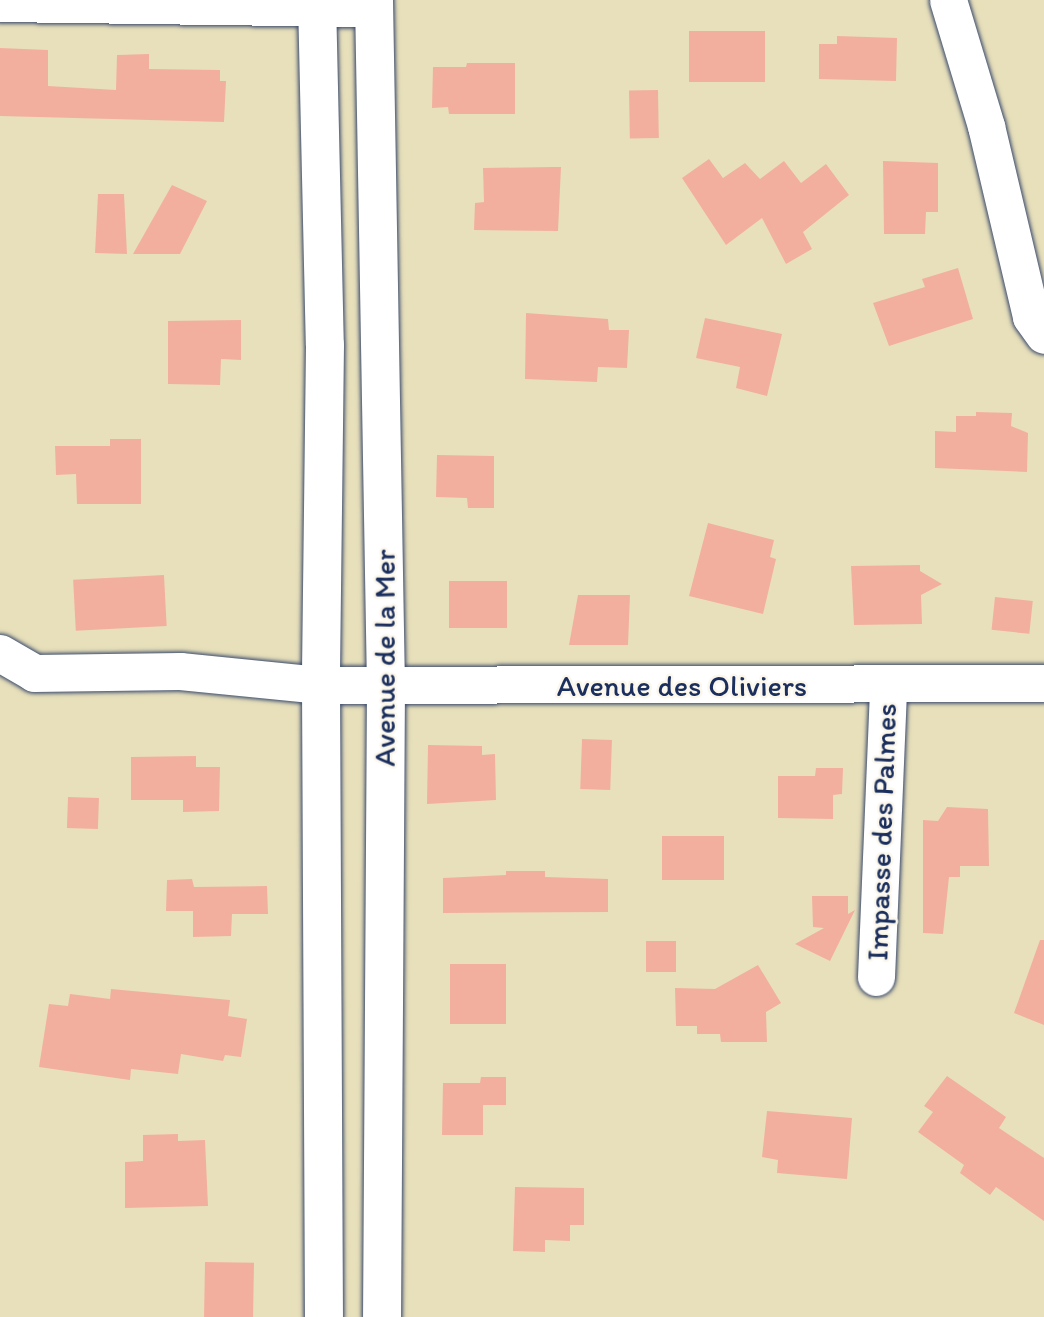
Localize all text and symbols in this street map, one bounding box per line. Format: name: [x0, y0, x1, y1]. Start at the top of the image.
street label: Avenue de la Mer: [367, 549, 403, 767]
street label: Avenue des Oliviers: [557, 668, 807, 704]
street label: Impasse des Palmes: [860, 703, 904, 961]

